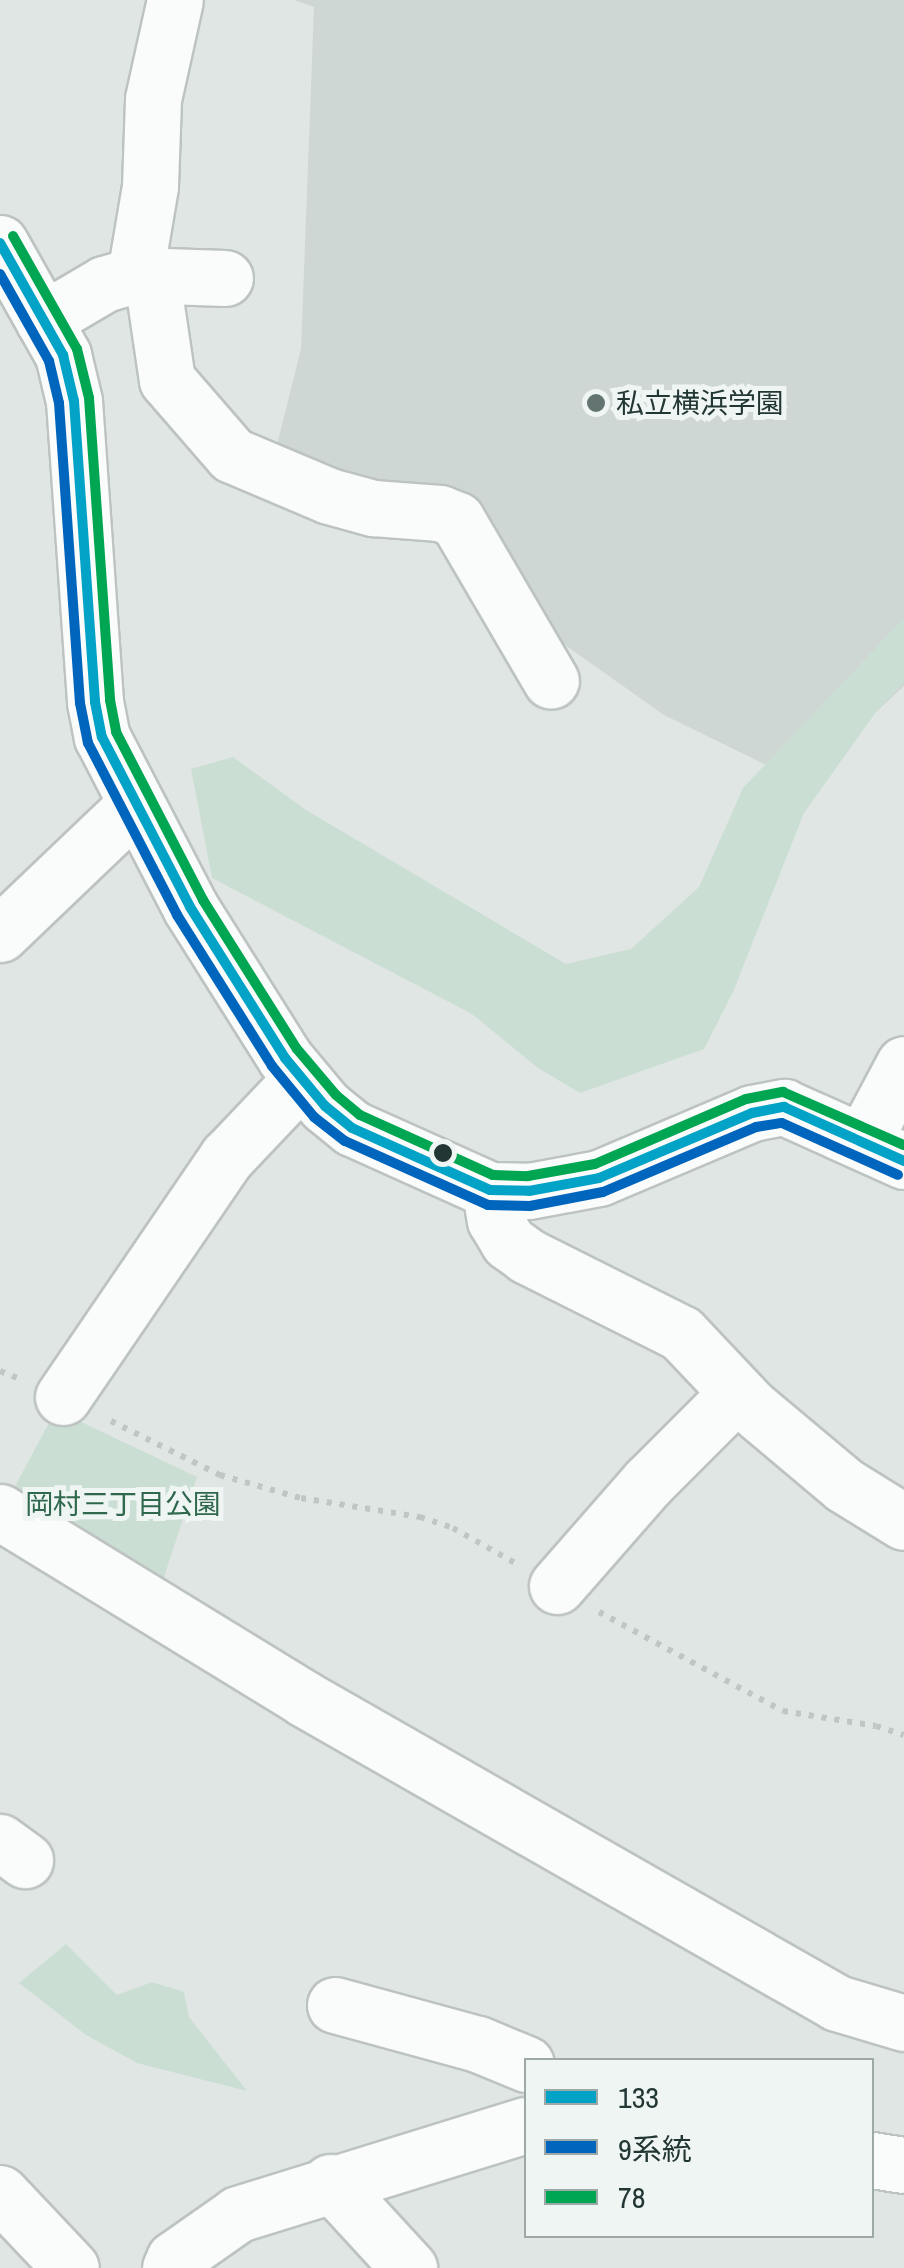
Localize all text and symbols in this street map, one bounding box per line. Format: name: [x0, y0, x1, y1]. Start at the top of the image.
place label: 私立横浜学園: [616, 386, 784, 420]
marker: 私立横浜学園: [585, 392, 607, 414]
unlabelled marker: [433, 1143, 453, 1163]
park label: 岡村三丁目公園: [25, 1487, 221, 1521]
legend: [524, 2058, 874, 2238]
text: 133: [618, 2077, 659, 2117]
text: 9系統: [618, 2129, 692, 2169]
text: 78: [618, 2177, 645, 2217]

